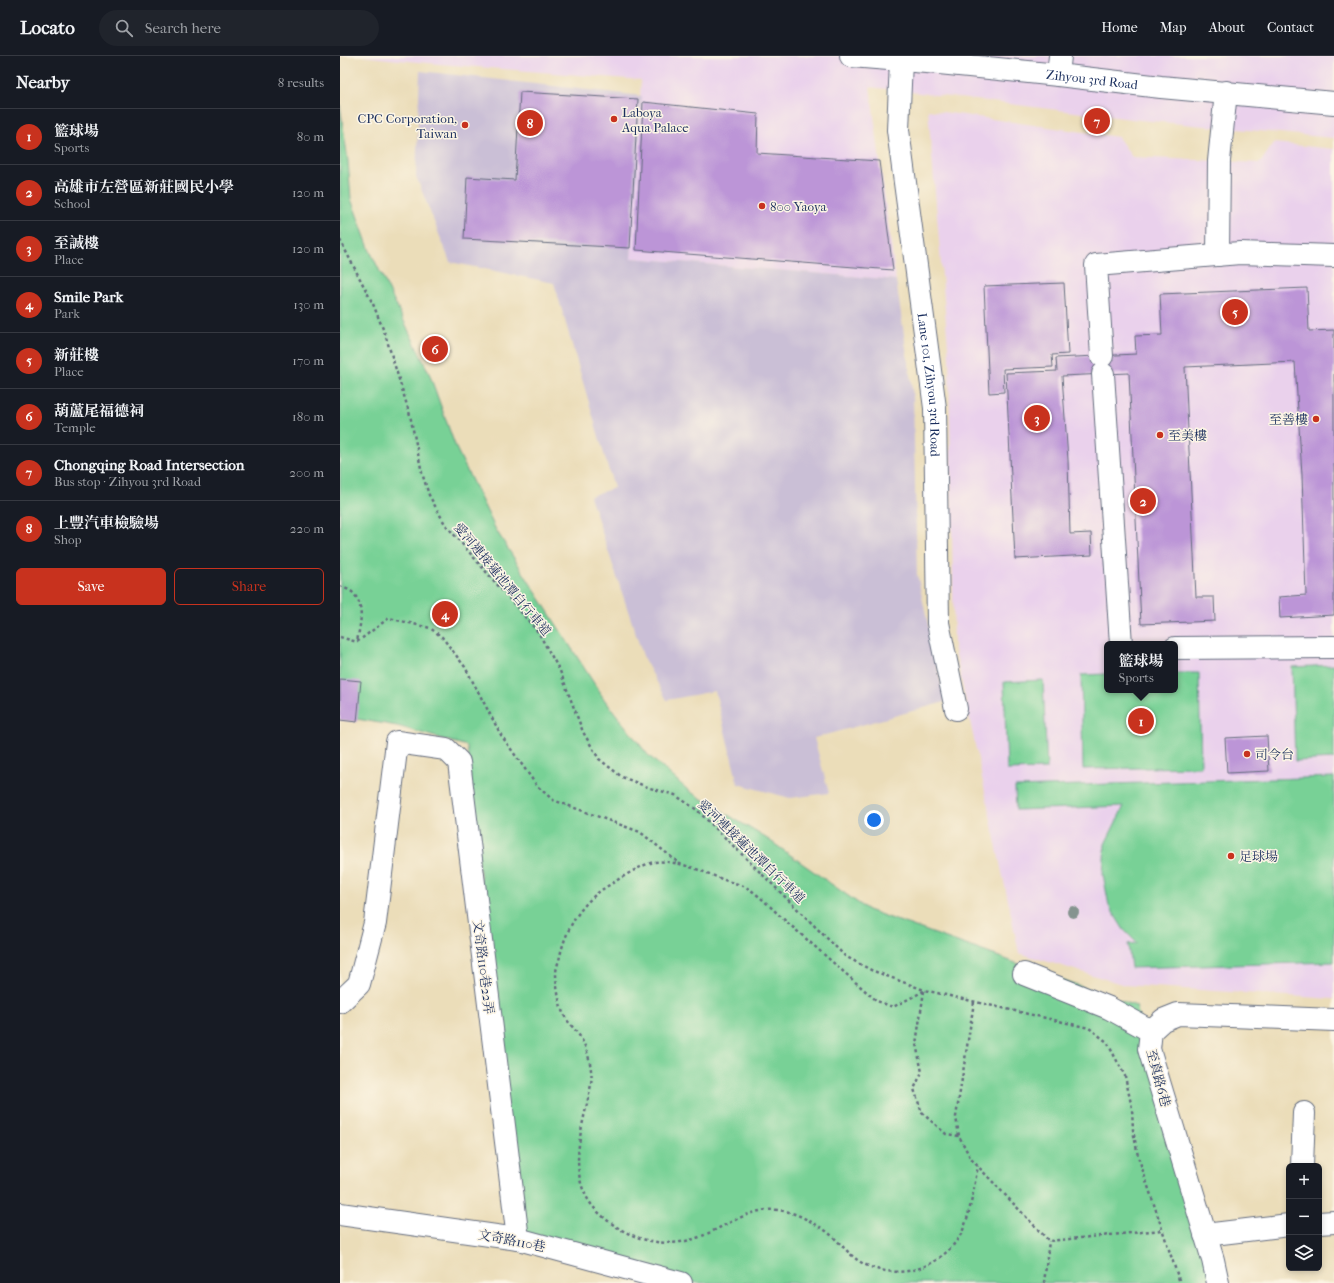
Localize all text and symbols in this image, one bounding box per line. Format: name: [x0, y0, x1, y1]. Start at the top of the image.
search box: [99, 10, 379, 46]
text: Locato: [20, 17, 75, 39]
icon: search: [113, 17, 135, 39]
text: Search here: [145, 19, 221, 37]
text: Home: [1101, 19, 1138, 36]
text: Map: [1160, 19, 1187, 36]
text: About: [1209, 19, 1245, 36]
text: Contact: [1267, 19, 1314, 36]
street label: Zihyou 3rd Road: [1045, 67, 1139, 92]
text: Nearby: [16, 72, 70, 92]
text: 8 results: [278, 75, 324, 90]
place label: Laboya Aqua Palace: [621, 105, 689, 135]
pin: 7: [1084, 106, 1110, 136]
pin: 8: [517, 108, 543, 138]
place label: CPC Corporation, Taiwan: [358, 111, 457, 141]
marker: Laboya Aqua Palace: [609, 114, 619, 124]
marker: CPC Corporation, Taiwan: [460, 120, 470, 130]
text: 籃球場: [54, 122, 99, 140]
text: 1: [27, 129, 31, 144]
text: 80 m: [297, 129, 324, 144]
text: Sports: [54, 140, 89, 155]
text: 高雄市左營區新莊國民小學: [54, 178, 234, 196]
text: 2: [26, 185, 32, 200]
text: 120 m: [292, 185, 324, 200]
text: School: [54, 196, 90, 211]
place label: 800 Yaoya: [770, 199, 827, 214]
marker: 800 Yaoya: [757, 201, 767, 211]
text: 至誠樓: [54, 234, 99, 252]
text: 3: [26, 241, 32, 256]
text: 120 m: [292, 241, 324, 256]
text: Place: [54, 252, 84, 267]
text: Smile Park: [54, 288, 123, 306]
text: 4: [25, 297, 33, 312]
text: 130 m: [293, 297, 324, 312]
pin: 5: [1222, 297, 1248, 327]
text: Park: [54, 306, 80, 321]
street label: Lane 101, Zihyou 3rd Road: [914, 312, 943, 458]
pin: 6: [422, 334, 448, 364]
text: 新莊樓: [54, 346, 99, 364]
text: 5: [26, 353, 32, 368]
text: 170 m: [292, 353, 324, 368]
text: Place: [54, 364, 84, 379]
text: 葫蘆尾福德祠: [54, 402, 144, 420]
pin: 3: [1024, 403, 1050, 433]
text: 6: [25, 409, 33, 424]
text: 180 m: [292, 409, 324, 424]
place label: 至善樓: [1269, 412, 1308, 427]
marker: 至善樓: [1311, 414, 1321, 424]
text: Temple: [54, 420, 96, 435]
place label: 至美樓: [1168, 428, 1207, 443]
marker: 至美樓: [1155, 430, 1165, 440]
text: Chongqing Road Intersection: [54, 456, 245, 474]
text: 7: [26, 465, 32, 480]
text: 200 m: [289, 465, 324, 480]
text: Bus stop · Zihyou 3rd Road: [54, 474, 201, 489]
pin: 2: [1130, 486, 1156, 516]
text: 上豐汽車檢驗場: [54, 514, 159, 532]
street label: 愛河連接蓮池潭自行車道: [451, 520, 554, 639]
text: 8: [26, 521, 32, 536]
text: 220 m: [290, 521, 324, 536]
text: Shop: [54, 532, 82, 547]
button: Save: [16, 568, 166, 605]
button: Share: [174, 568, 324, 605]
pin: 4: [432, 599, 458, 629]
popup: [1104, 641, 1178, 693]
text: 籃球場: [1118, 652, 1164, 670]
text: Sports: [1118, 670, 1154, 685]
pin: 1: [1128, 706, 1154, 736]
place label: 司令台: [1255, 747, 1294, 762]
marker: 司令台: [1242, 749, 1252, 759]
street label: 愛河連接蓮池潭自行車道: [695, 796, 808, 906]
your location: [864, 810, 884, 830]
place label: 足球場: [1239, 849, 1278, 864]
marker: 足球場: [1226, 851, 1236, 861]
street label: 文奇路110巷22弄: [470, 919, 497, 1015]
street label: 至真路6巷: [1144, 1048, 1173, 1109]
map controls: [1286, 1163, 1322, 1271]
button: +: [1286, 1163, 1322, 1199]
button: −: [1286, 1199, 1322, 1235]
street label: 文奇路110巷: [477, 1227, 547, 1254]
button: layers: [1286, 1235, 1322, 1271]

